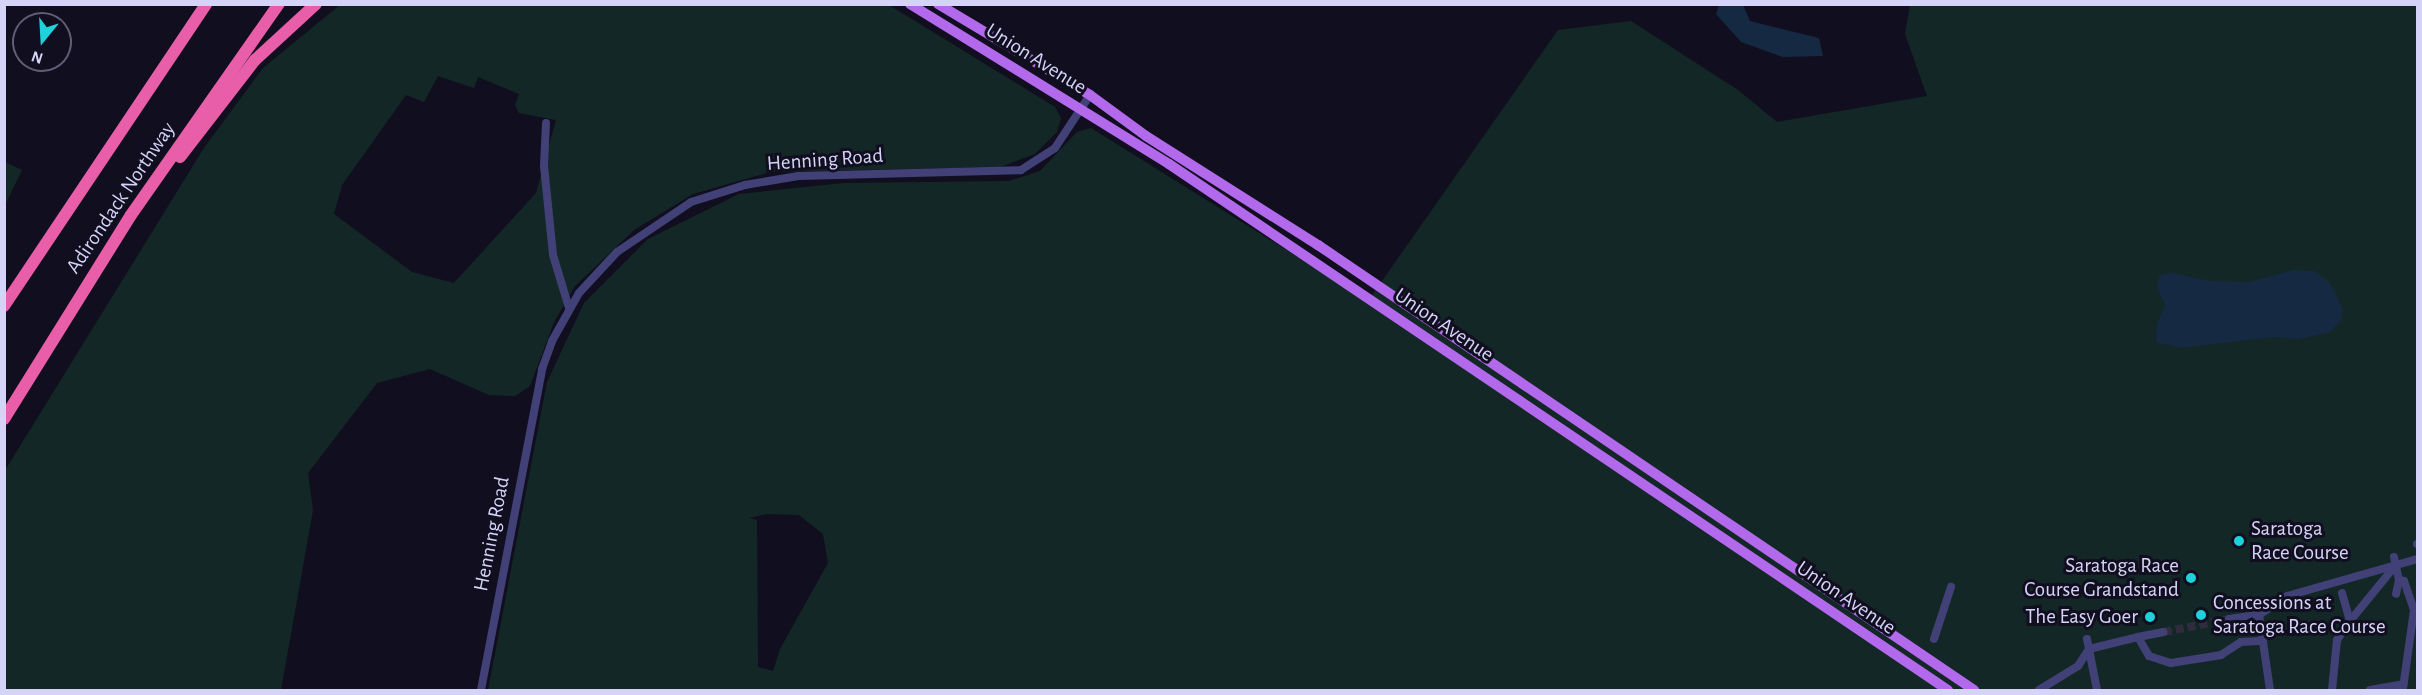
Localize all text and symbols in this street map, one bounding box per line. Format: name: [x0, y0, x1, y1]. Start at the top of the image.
north arrow: [12, 12, 72, 72]
street label: Union Avenue: [981, 18, 1091, 100]
text: N: [29, 48, 45, 67]
street label: Adirondack Northway: [61, 117, 181, 279]
street label: Henning Road: [766, 143, 884, 177]
street label: Union Avenue: [1390, 283, 1498, 367]
street label: Henning Road: [469, 474, 515, 594]
place label: Saratoga Race Course: [2251, 516, 2349, 566]
marker: Saratoga Race Course: [2232, 534, 2246, 548]
place label: Saratoga Race Course Grandstand: [2024, 553, 2179, 603]
street label: Union Avenue: [1792, 556, 1900, 640]
marker: Saratoga Race Course Grandstand: [2184, 571, 2198, 585]
place label: Concessions at Saratoga Race Course: [2213, 590, 2386, 640]
place label: The Easy Goer: [2025, 604, 2138, 630]
marker: Concessions at Saratoga Race Course: [2194, 608, 2208, 622]
marker: The Easy Goer: [2143, 610, 2157, 624]

